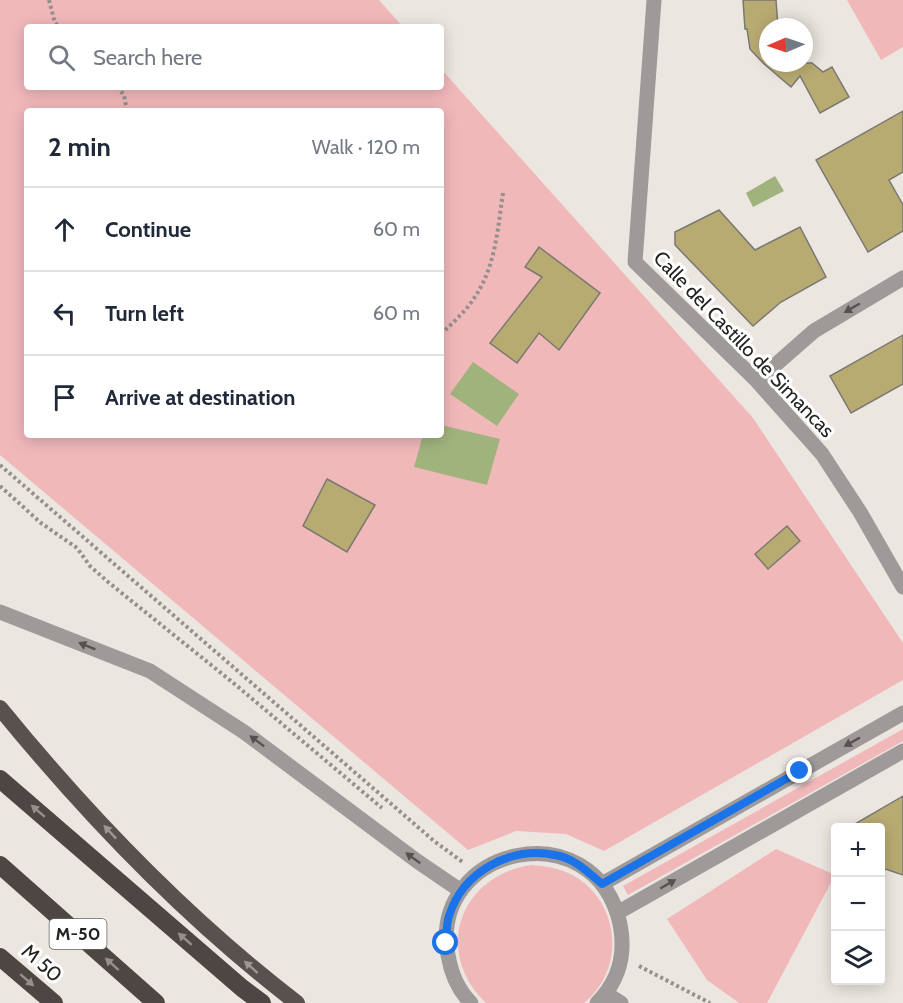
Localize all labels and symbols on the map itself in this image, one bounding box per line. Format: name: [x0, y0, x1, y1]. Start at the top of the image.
north arrow: [759, 18, 813, 72]
street label: Calle del Castillo de Simancas: [649, 246, 839, 442]
one-way arrow: [844, 303, 861, 313]
one-way arrow: [78, 641, 96, 651]
one-way arrow: [249, 735, 265, 747]
one-way arrow: [843, 737, 860, 747]
route end: [786, 757, 812, 783]
one-way arrow: [30, 804, 45, 818]
one-way arrow: [103, 825, 117, 840]
one-way arrow: [405, 851, 421, 864]
one-way arrow: [660, 879, 676, 890]
road number: M-50: [50, 919, 106, 949]
route start: [432, 929, 458, 955]
one-way arrow: [178, 933, 193, 946]
street label: M 50: [17, 939, 67, 987]
one-way arrow: [105, 958, 120, 971]
one-way arrow: [244, 961, 259, 974]
one-way arrow: [19, 973, 34, 986]

